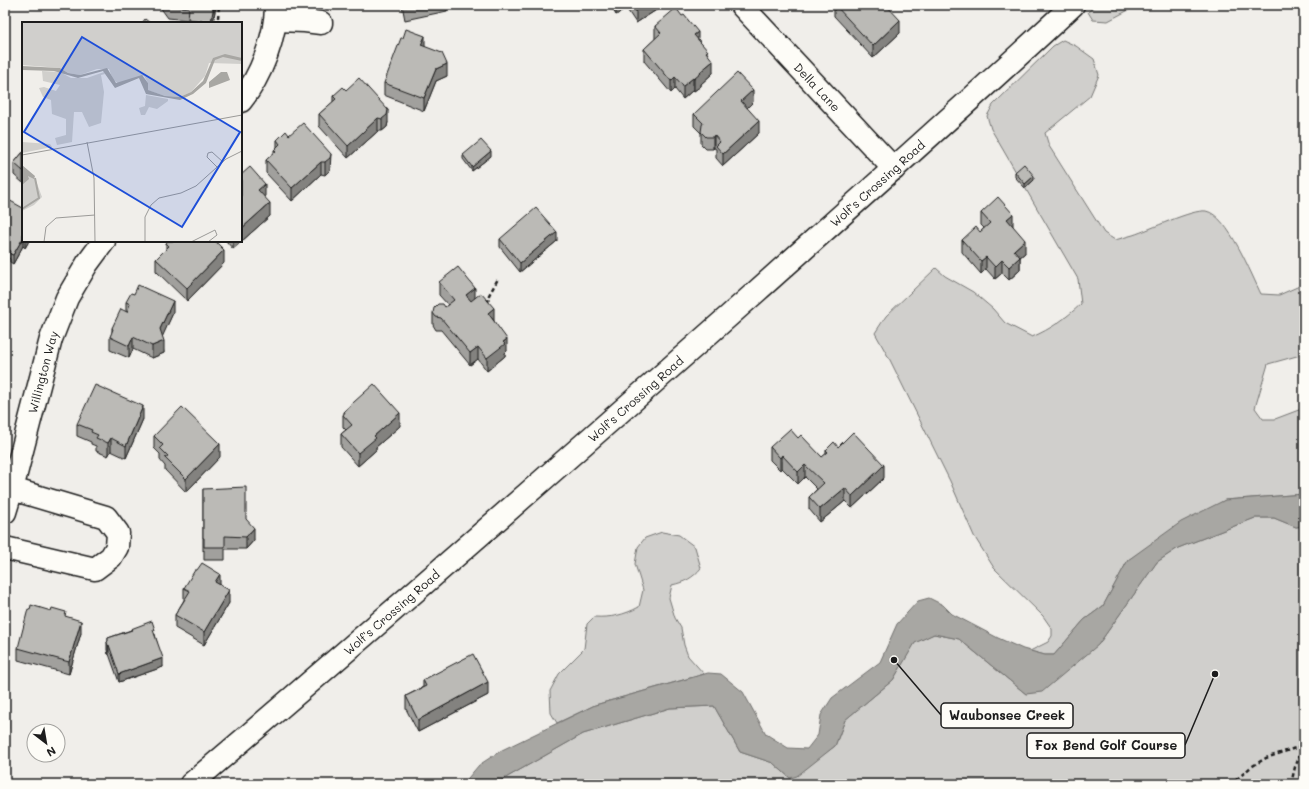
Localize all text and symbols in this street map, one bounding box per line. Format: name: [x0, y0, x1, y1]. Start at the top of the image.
inset map: [22, 22, 242, 242]
street label: Della Lane: [791, 59, 844, 115]
street label: Wolf's Crossing Road: [826, 136, 928, 230]
street label: Willington Way: [24, 328, 61, 415]
street label: Wolf's Crossing Road: [584, 352, 687, 445]
street label: Wolf's Crossing Road: [340, 566, 443, 658]
callout: Waubonsee Creek: [941, 703, 1073, 728]
text: Waubonsee Creek: [949, 706, 1065, 723]
north arrow: [26, 723, 66, 763]
callout: Fox Bend Golf Course: [1027, 733, 1185, 758]
text: Fox Bend Golf Course: [1035, 736, 1177, 753]
text: N: [44, 743, 59, 761]

